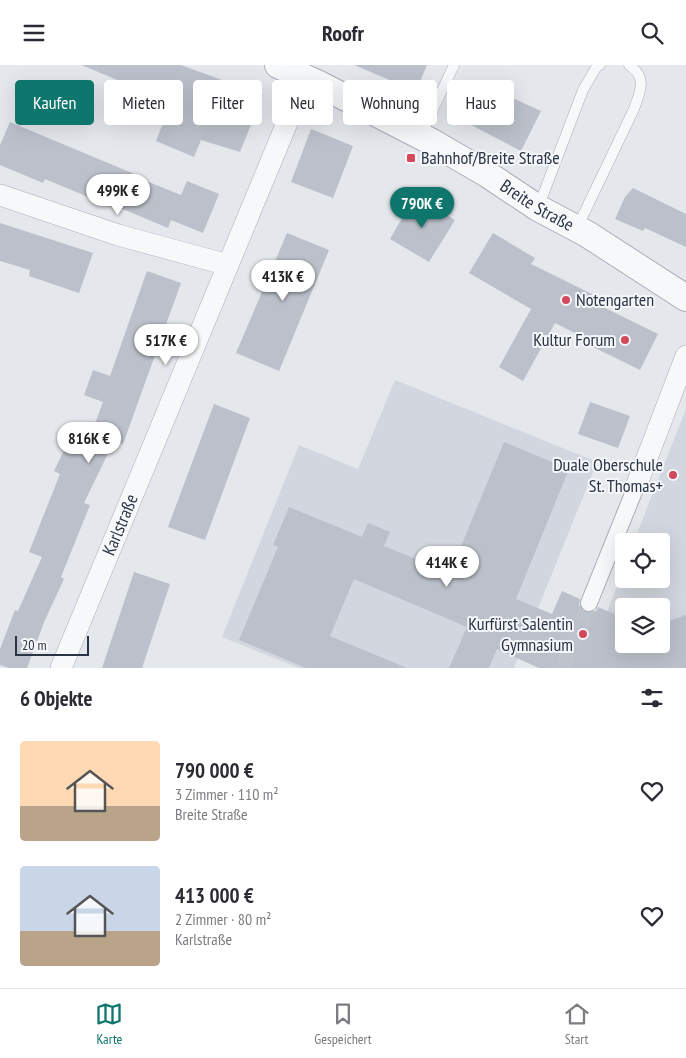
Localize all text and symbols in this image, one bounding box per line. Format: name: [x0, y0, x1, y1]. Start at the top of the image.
icon: menu: [20, 19, 48, 47]
text: Roofr: [322, 19, 364, 47]
icon: search: [638, 19, 666, 47]
chip: Kaufen: [15, 80, 94, 125]
chip: Mieten: [104, 80, 183, 125]
chip: Filter: [193, 80, 262, 125]
chip: Neu: [272, 80, 333, 125]
chip: Wohnung: [343, 80, 437, 125]
chip: Haus: [447, 80, 514, 125]
place label: Bahnhof/Breite Straße: [421, 146, 560, 169]
marker: Bahnhof/Breite Straße: [405, 152, 417, 164]
pin: 499K €: [77, 173, 159, 216]
street label: Breite Straße: [496, 174, 578, 236]
text: 499K €: [97, 180, 139, 200]
pin: 790K €: [381, 186, 463, 229]
text: 790K €: [401, 193, 443, 213]
pin: 413K €: [242, 259, 324, 302]
text: 413K €: [262, 266, 304, 286]
place label: Notengarten: [576, 288, 654, 311]
marker: Notengarten: [560, 294, 572, 306]
pin: 517K €: [125, 323, 207, 366]
place label: Kultur Forum: [533, 328, 615, 351]
text: 517K €: [145, 330, 187, 350]
marker: Kultur Forum: [619, 334, 631, 346]
pin: 816K €: [48, 421, 130, 464]
text: 816K €: [68, 428, 110, 448]
place label: Duale Oberschule St. Thomas+: [553, 453, 663, 497]
marker: Duale Oberschule St. Thomas+: [667, 469, 679, 481]
street label: Karlstraße: [97, 491, 143, 559]
map controls: [615, 533, 670, 653]
button: locate: [615, 533, 670, 588]
pin: 414K €: [406, 545, 488, 588]
text: 414K €: [426, 552, 468, 572]
button: layers: [615, 598, 670, 653]
place label: Kurfürst Salentin Gymnasium: [468, 612, 573, 656]
marker: Kurfürst Salentin Gymnasium: [577, 628, 589, 640]
scale bar: [15, 633, 89, 656]
text: 20 m: [22, 636, 47, 654]
icon: filters: [638, 684, 666, 712]
text: 6 Objekte: [20, 685, 92, 712]
text: 790 000 €: [175, 757, 254, 784]
icon: home: [60, 761, 120, 821]
icon: heart: [638, 777, 666, 805]
text: 3 Zimmer · 110 m²: [175, 784, 279, 804]
text: Breite Straße: [175, 804, 248, 824]
text: 413 000 €: [175, 882, 254, 909]
icon: home: [60, 886, 120, 946]
icon: heart: [638, 902, 666, 930]
text: 2 Zimmer · 80 m²: [175, 909, 271, 929]
text: Karlstraße: [175, 929, 232, 949]
tab: Karte: [95, 1000, 123, 1048]
tab: Gespeichert: [314, 1000, 372, 1048]
tab: Start: [563, 1000, 591, 1048]

